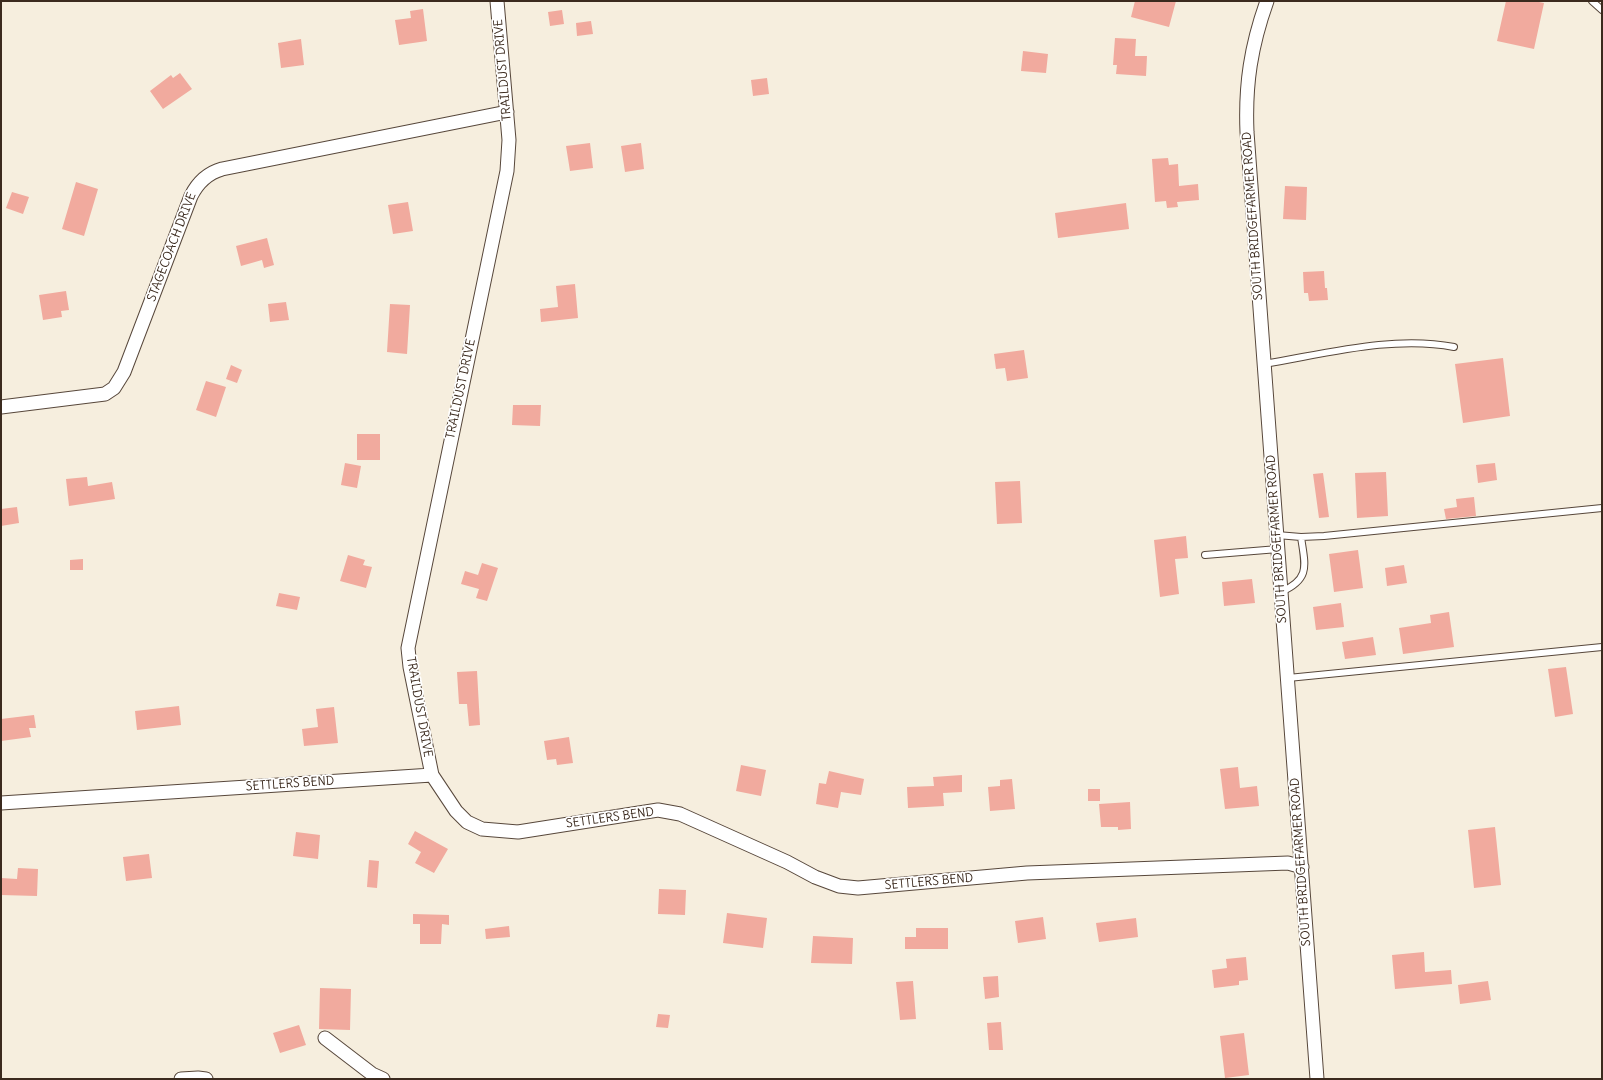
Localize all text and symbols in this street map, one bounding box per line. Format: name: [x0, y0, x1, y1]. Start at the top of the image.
street label: TRAILDUST DRIVE: [491, 19, 515, 121]
street label: SOUTH BRIDGEFARMER ROAD: [1240, 131, 1266, 301]
street label: STAGECOACH DRIVE: [145, 190, 199, 304]
street label: TRAILDUST DRIVE: [443, 338, 479, 440]
street label: SOUTH BRIDGEFARMER ROAD: [1264, 454, 1290, 624]
street label: TRAILDUST DRIVE: [403, 656, 435, 758]
street label: SETTLERS BEND: [245, 774, 335, 794]
street label: SOUTH BRIDGEFARMER ROAD: [1288, 777, 1314, 947]
street label: SETTLERS BEND: [565, 805, 655, 831]
street label: SETTLERS BEND: [884, 871, 974, 893]

